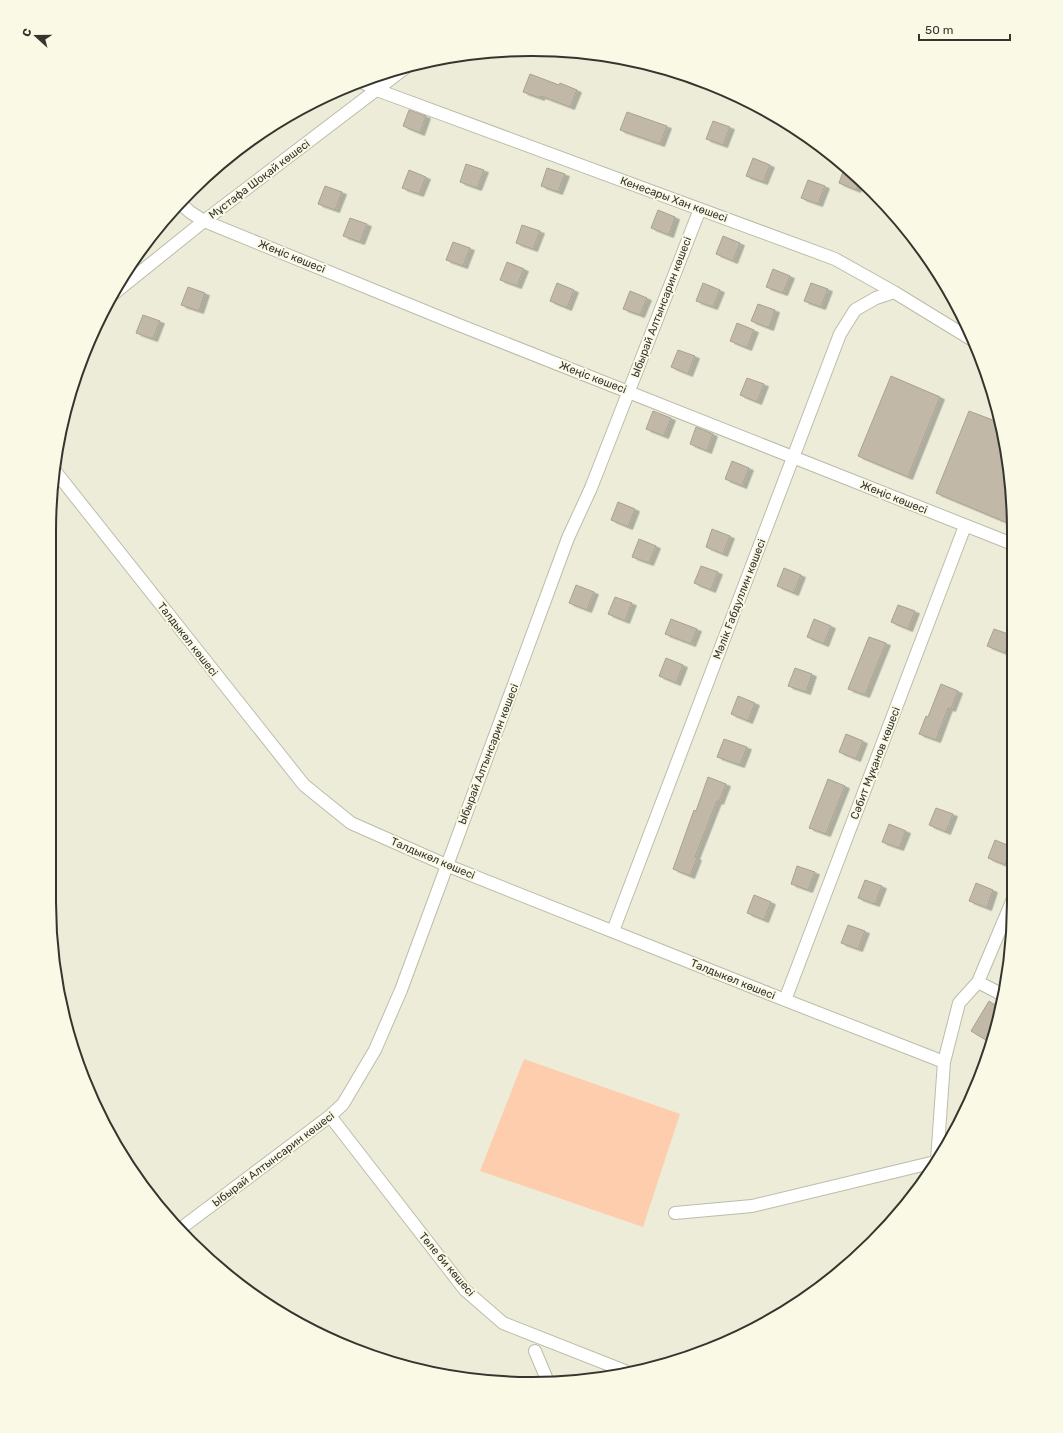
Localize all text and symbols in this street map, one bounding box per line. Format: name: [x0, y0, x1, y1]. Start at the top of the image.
north arrow: [16, 16, 56, 56]
scale bar: [919, 16, 1010, 42]
text: 50 m: [925, 23, 953, 37]
text: С: [20, 26, 35, 39]
street label: Мұстафа Шоқай көшесі: [206, 137, 312, 222]
street label: Кенесары Хан көшесі: [618, 174, 729, 225]
street label: Ыбырай Алтынсарин көшесі: [629, 235, 694, 379]
street label: Жеңіс көшесі: [256, 237, 327, 276]
street label: Жеңіс көшесі: [557, 359, 628, 396]
street label: Жеңіс көшесі: [858, 478, 929, 517]
street label: Мәлік Ғабдуллин көшесі: [710, 537, 768, 661]
street label: Талдыкөл көшесі: [155, 600, 221, 679]
street label: Ыбырай Алтынсарин көшесі: [456, 682, 521, 826]
street label: Сәбит Мұқанов көшесі: [848, 705, 903, 821]
street label: Талдыкөл көшесі: [389, 835, 477, 882]
street label: Талдыкөл көшесі: [689, 957, 777, 1002]
street label: Ыбырай Алтынсарин көшесі: [210, 1109, 337, 1210]
street label: Төле би көшесі: [416, 1230, 477, 1299]

